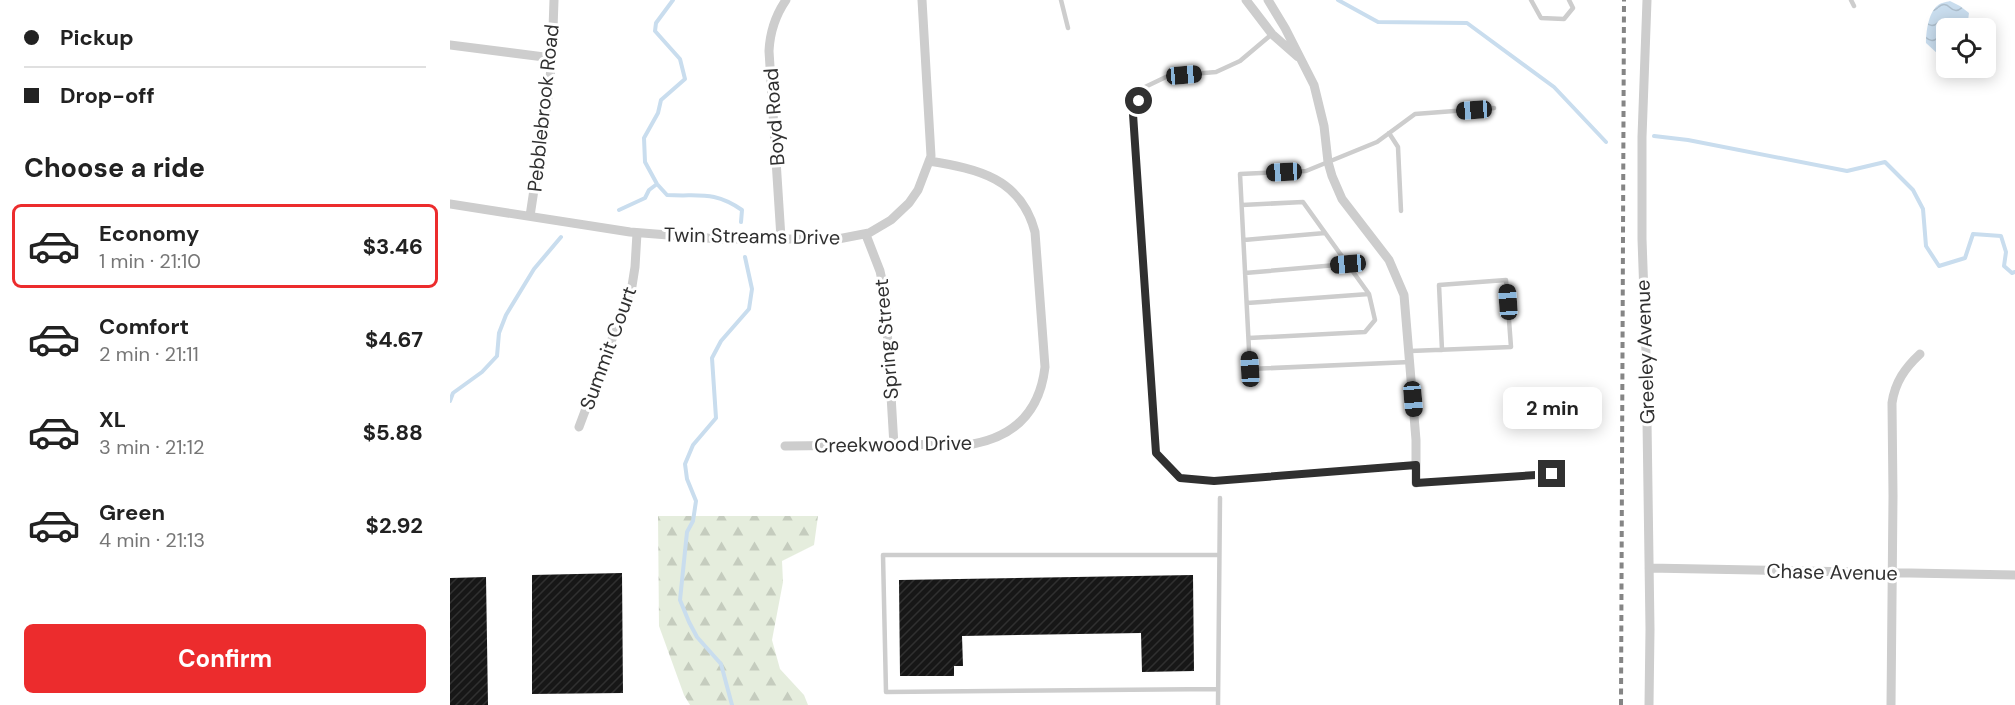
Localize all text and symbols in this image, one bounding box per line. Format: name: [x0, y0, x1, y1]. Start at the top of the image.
map controls: [1936, 18, 1996, 78]
button: locate: [1936, 18, 1996, 78]
text: Pickup: [60, 23, 134, 52]
street label: Pebblebrook Road: [521, 23, 565, 193]
car: [1165, 64, 1203, 86]
street label: Boyd Road: [758, 67, 790, 167]
text: Drop-off: [60, 81, 155, 110]
route start: [1125, 87, 1152, 114]
car: [1455, 100, 1493, 120]
text: Choose a ride: [24, 150, 205, 185]
car: [1266, 162, 1302, 182]
icon: car: [27, 219, 81, 273]
text: Economy: [99, 219, 199, 248]
street label: Twin Streams Drive: [664, 221, 840, 251]
text: $3.46: [363, 232, 423, 261]
text: 1 min · 21:10: [99, 248, 201, 274]
car: [1329, 253, 1367, 275]
street label: Spring Street: [868, 277, 904, 400]
street label: Greeley Avenue: [1629, 279, 1661, 425]
street label: Summit Court: [574, 283, 642, 413]
car: [1498, 283, 1518, 321]
icon: car: [27, 312, 81, 366]
text: Comfort: [99, 312, 189, 341]
text: $4.67: [365, 325, 423, 354]
text: 2 min · 21:11: [99, 341, 199, 367]
car: [1240, 351, 1260, 387]
car: [1402, 380, 1424, 418]
callout: 2 min: [1502, 387, 1602, 429]
text: 2 min: [1526, 395, 1579, 421]
icon: car: [27, 405, 81, 459]
text: XL: [99, 405, 126, 434]
text: $5.88: [363, 418, 423, 447]
street label: Creekwood Drive: [814, 430, 972, 458]
text: 3 min · 21:12: [99, 434, 204, 460]
route end: [1538, 460, 1565, 487]
icon: car: [27, 498, 81, 552]
text: Green: [99, 498, 165, 527]
text: $2.92: [366, 511, 423, 540]
text: 4 min · 21:13: [99, 527, 205, 553]
street label: Chase Avenue: [1766, 558, 1898, 586]
button: Confirm: [24, 624, 426, 693]

